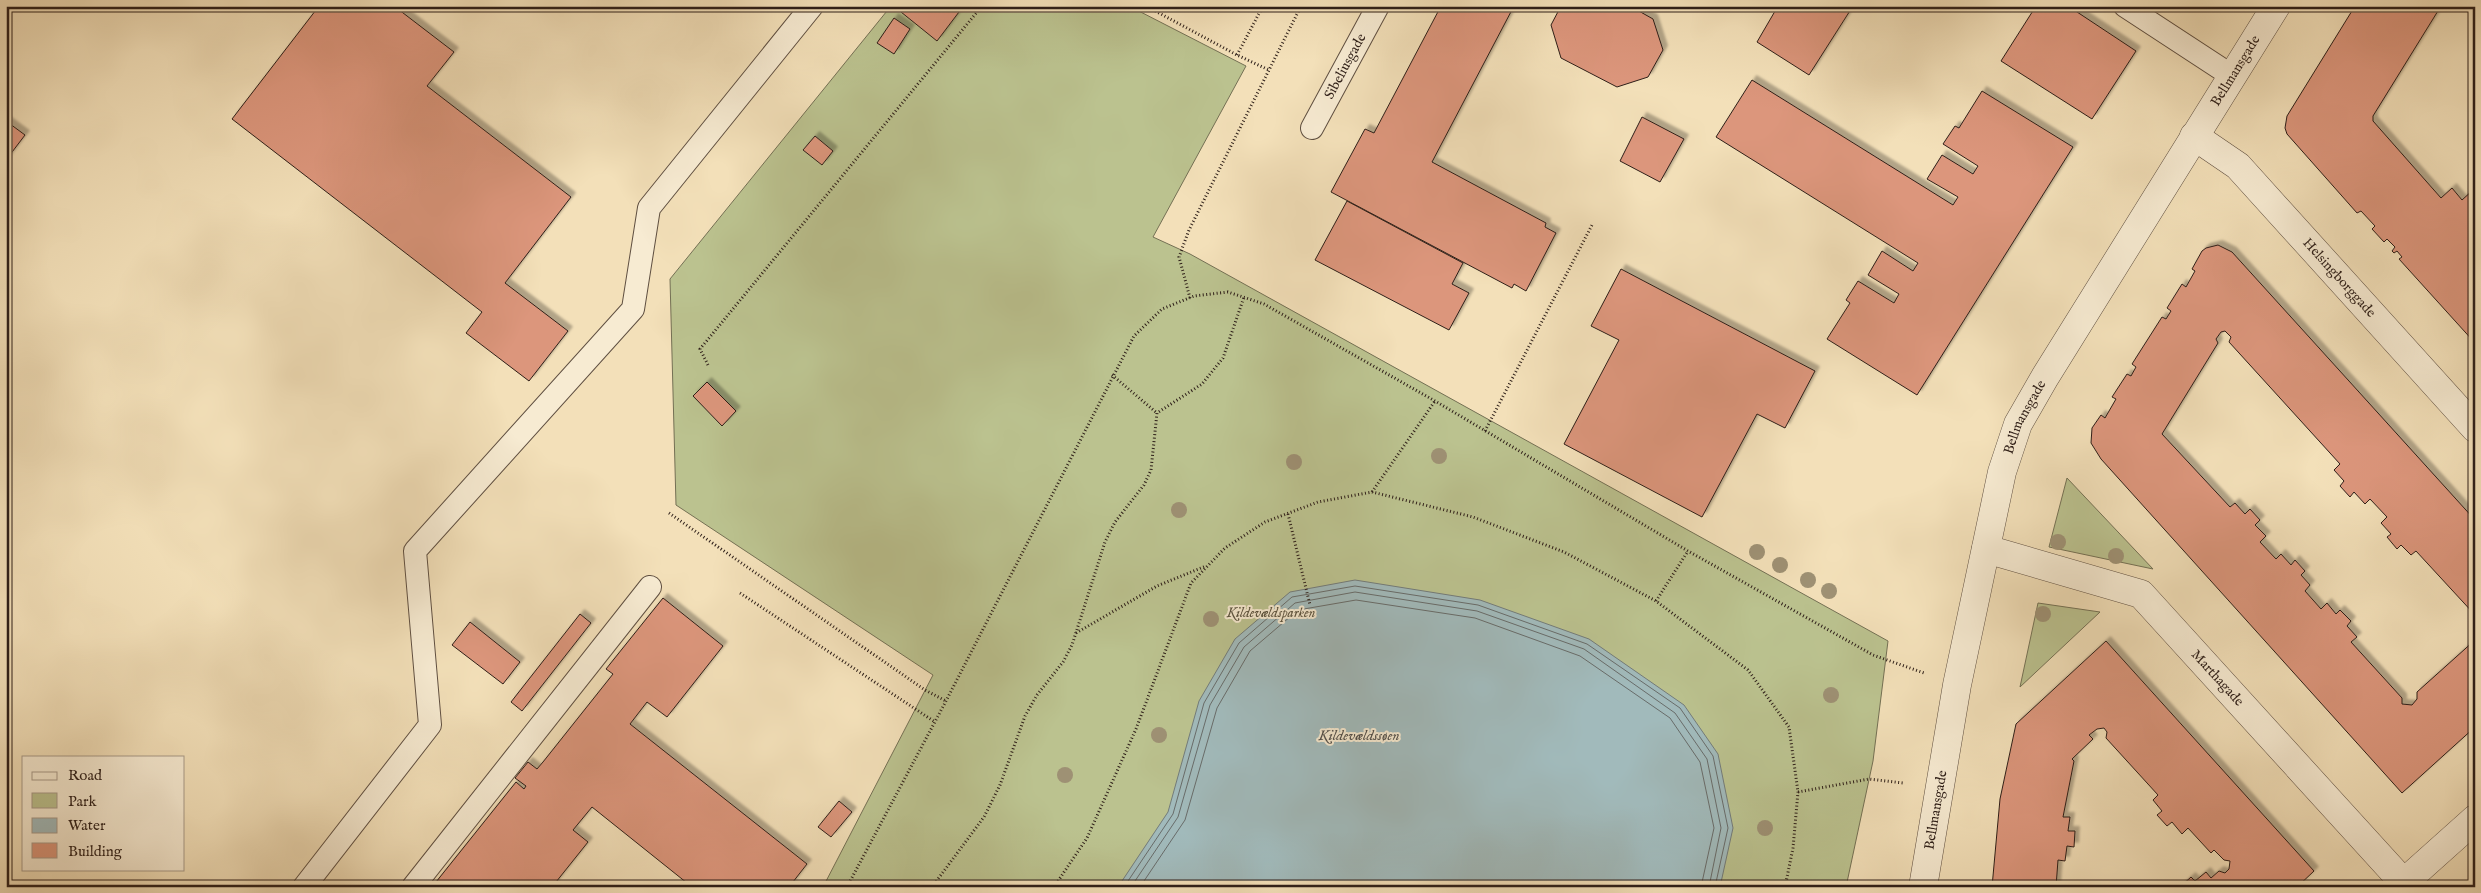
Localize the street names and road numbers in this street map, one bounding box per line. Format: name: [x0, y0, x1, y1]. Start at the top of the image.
street label: Sibeliusgade: [1320, 30, 1371, 102]
street label: Bellmansgade: [2207, 32, 2265, 110]
street label: Helsingborggade: [2299, 234, 2380, 322]
street label: Bellmansgade: [2000, 377, 2050, 457]
street label: Marthagade: [2187, 646, 2248, 710]
street label: Bellmansgade: [1920, 768, 1952, 851]

